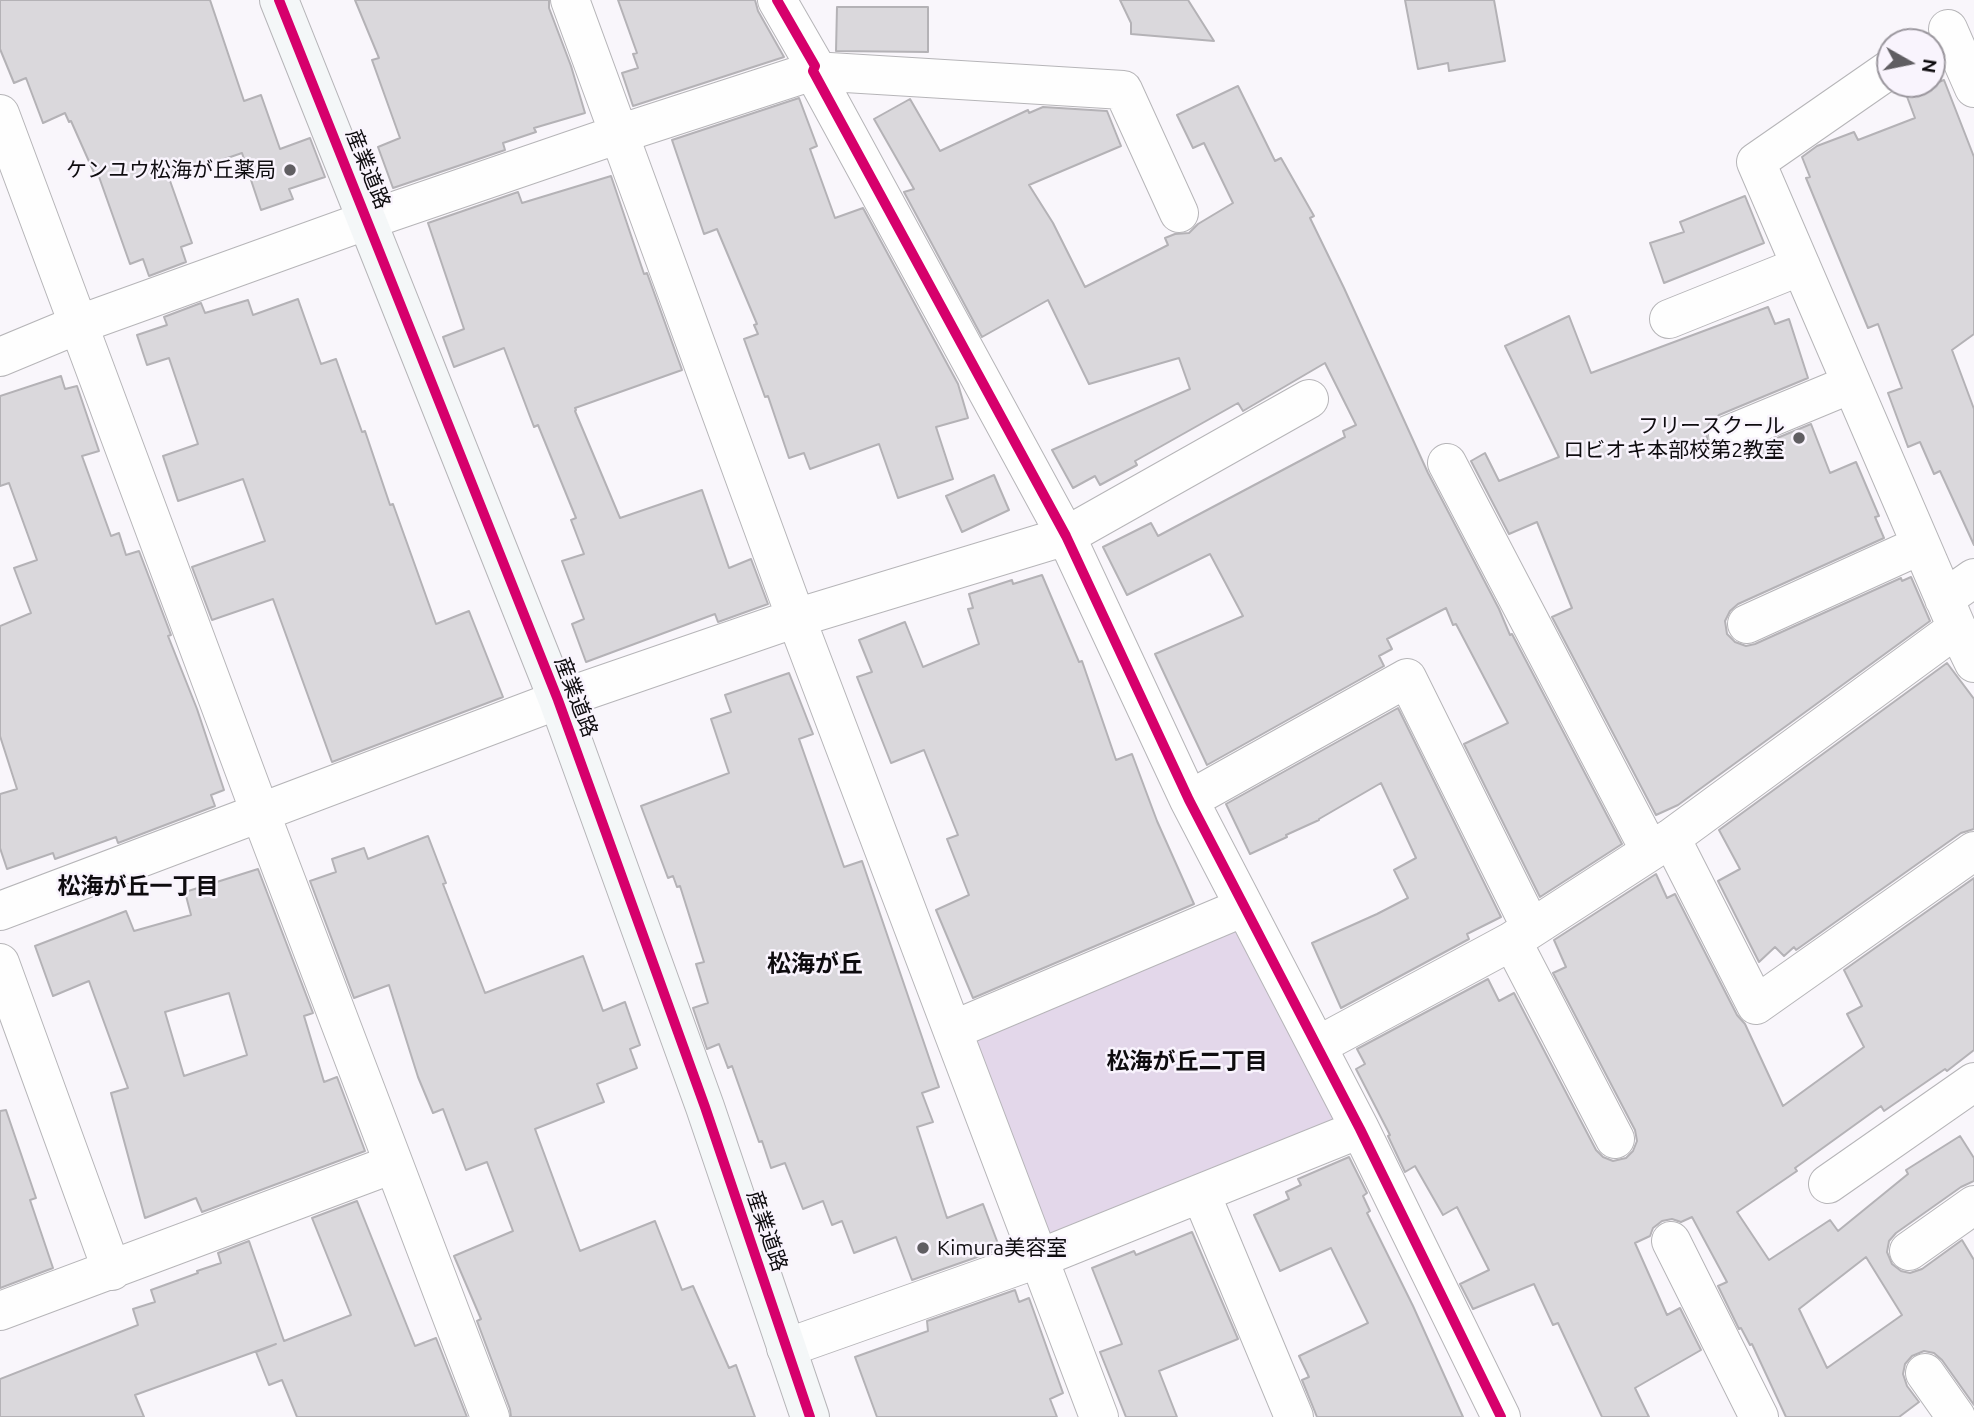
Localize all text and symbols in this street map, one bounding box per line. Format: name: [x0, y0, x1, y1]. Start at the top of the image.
north arrow: [1876, 28, 1946, 98]
text: N: [1918, 57, 1942, 75]
street label: 産業道路: [341, 125, 395, 213]
place label: ケンユウ松海が丘薬局: [66, 157, 276, 183]
marker: ケンユウ松海が丘薬局: [282, 162, 298, 178]
place label: フリースクール ロビオキ本部校第2教室: [1563, 413, 1785, 463]
marker: フリースクール ロビオキ本部校第2教室: [1791, 430, 1807, 446]
street label: 産業道路: [549, 653, 603, 741]
district label: 松海が丘一丁目: [58, 872, 218, 900]
district label: 松海が丘: [767, 950, 863, 978]
district label: 松海が丘二丁目: [1107, 1047, 1267, 1075]
street label: 産業道路: [741, 1187, 793, 1275]
place label: Kimura美容室: [937, 1235, 1067, 1261]
marker: Kimura美容室: [915, 1240, 931, 1256]

